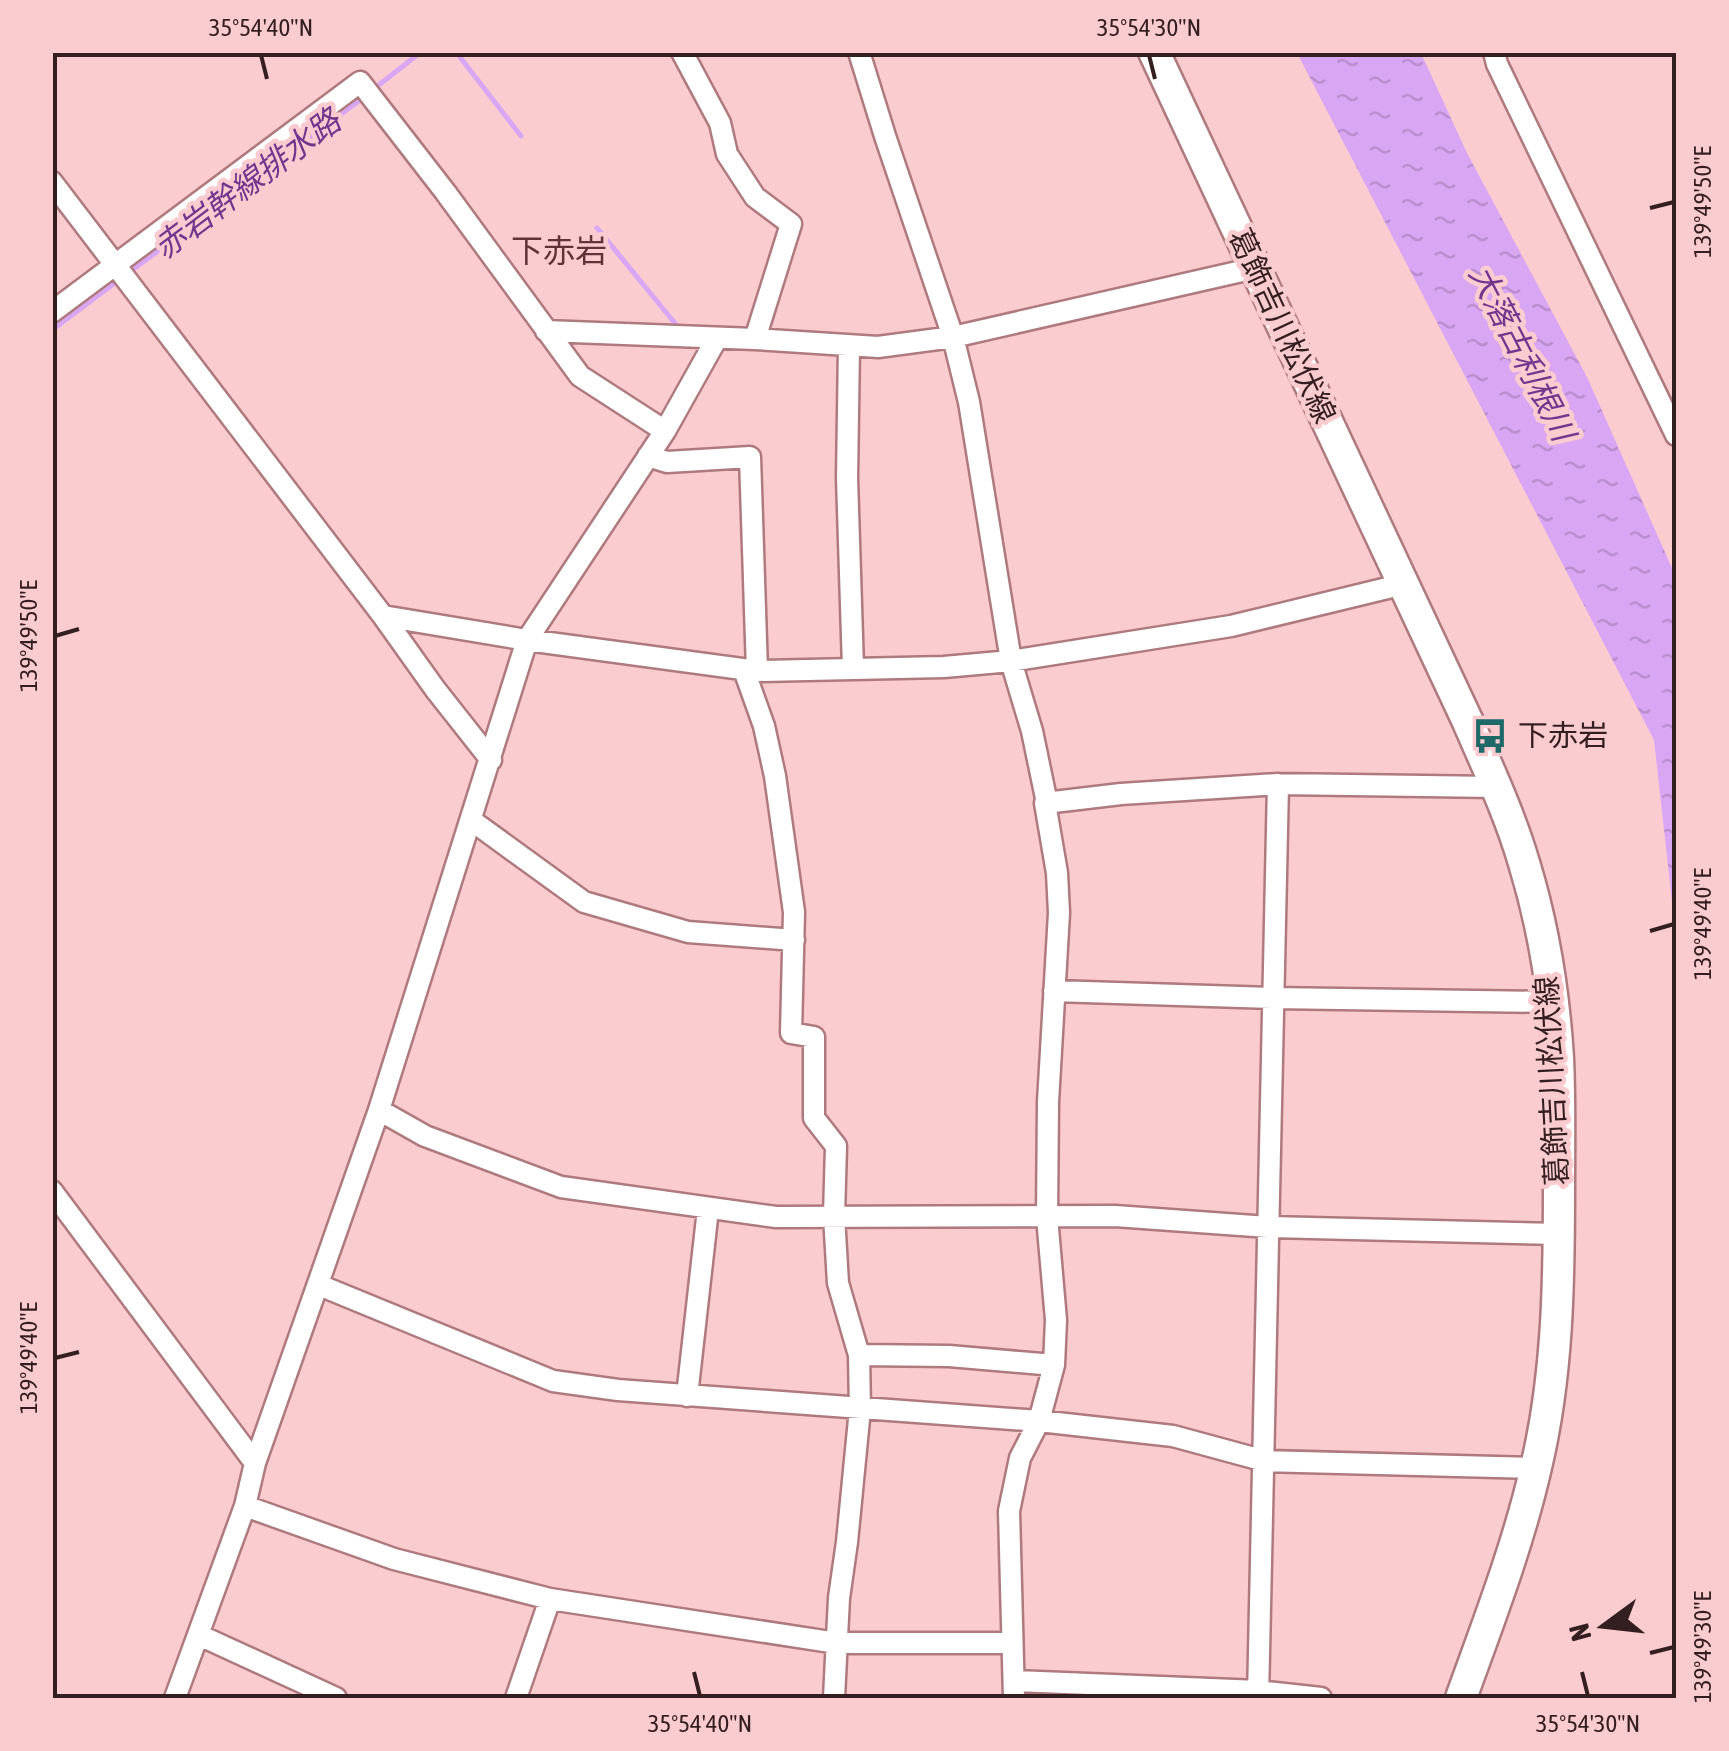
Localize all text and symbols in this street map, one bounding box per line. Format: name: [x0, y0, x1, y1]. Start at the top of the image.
text: 35°54'40"N: [209, 13, 313, 41]
text: 35°54'30"N: [1097, 13, 1201, 41]
water label: 赤岩幹線排水路: [146, 100, 350, 266]
text: 139°49'50"E: [1688, 146, 1716, 258]
street label: 葛飾吉川松伏線: [1223, 223, 1343, 428]
district label: 下赤岩: [511, 232, 607, 269]
water label: 大落古利根川: [1462, 259, 1584, 449]
text: 139°49'50"E: [14, 580, 42, 692]
bus stop icon: 下赤岩: [1471, 717, 1509, 755]
place label: 下赤岩: [1518, 718, 1608, 752]
text: 139°49'40"E: [1688, 868, 1716, 980]
street label: 葛飾吉川松伏線: [1529, 975, 1573, 1187]
text: 139°49'40"E: [14, 1302, 42, 1414]
north arrow: [1554, 1576, 1654, 1676]
text: 139°49'30"E: [1688, 1591, 1716, 1703]
text: N: [1562, 1620, 1597, 1645]
text: 35°54'40"N: [648, 1709, 752, 1737]
text: 35°54'30"N: [1536, 1709, 1640, 1737]

